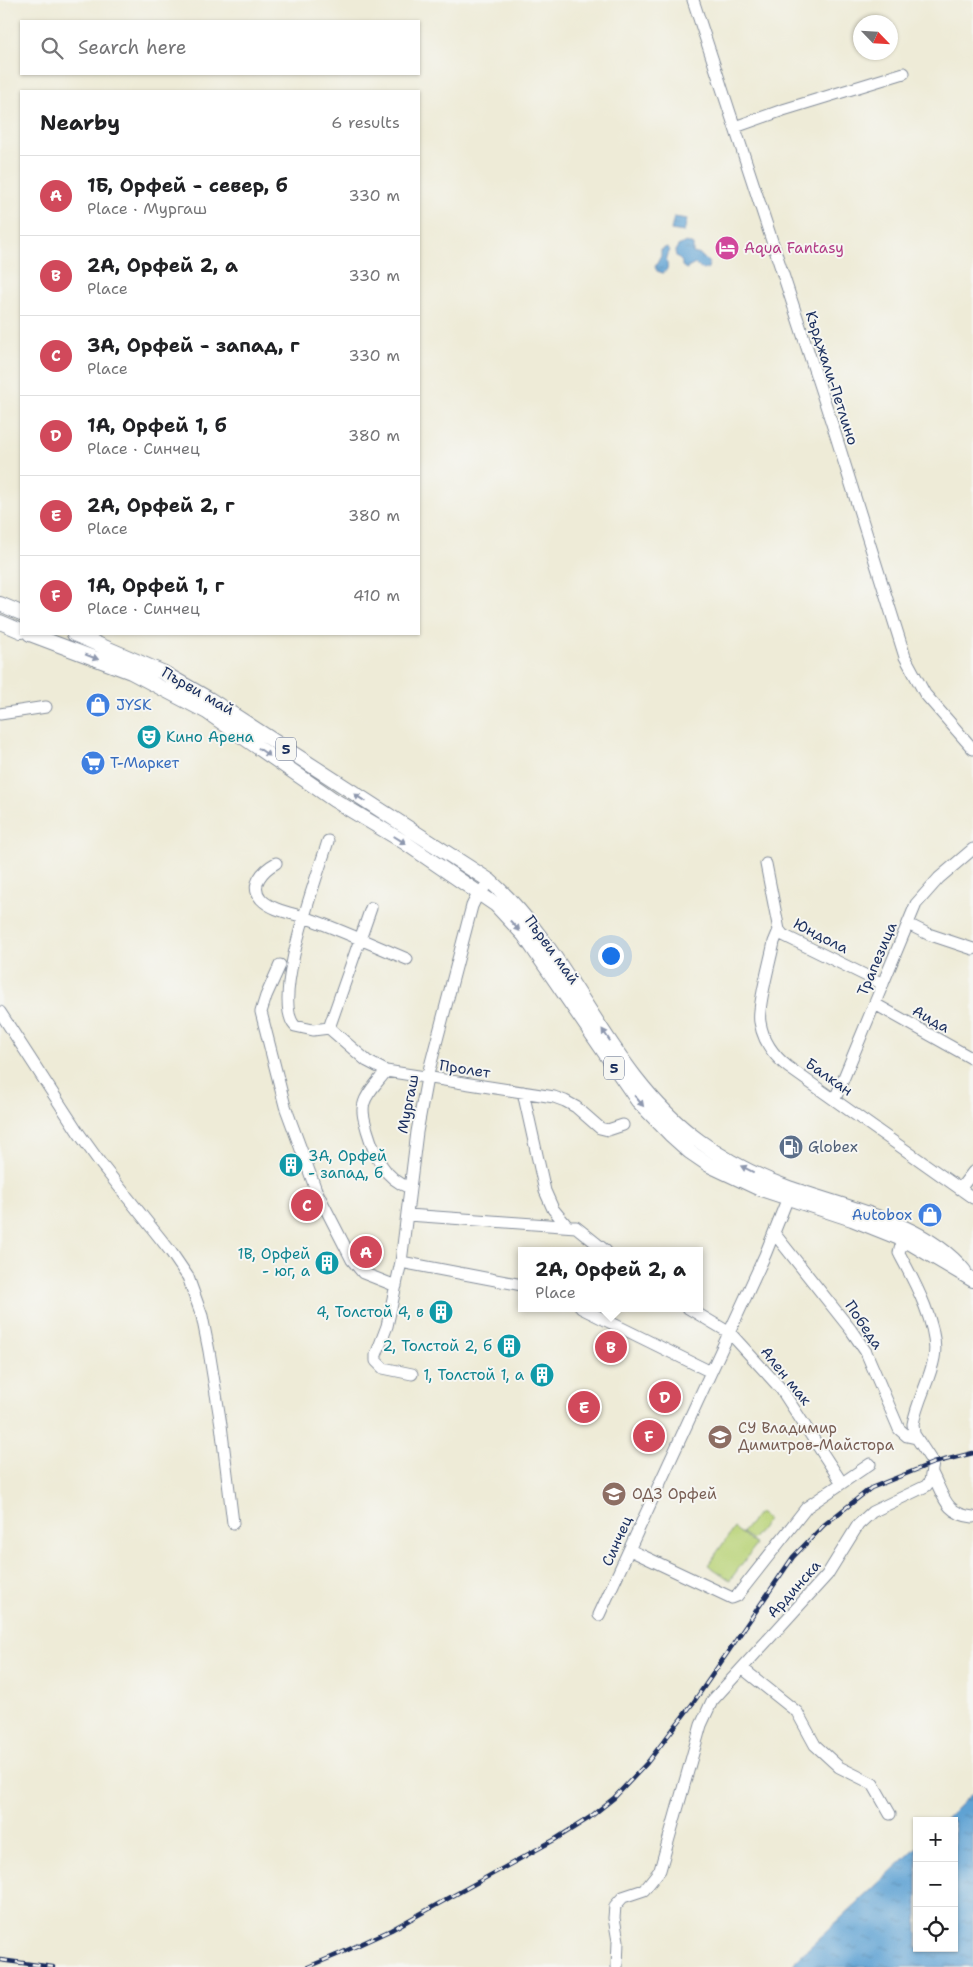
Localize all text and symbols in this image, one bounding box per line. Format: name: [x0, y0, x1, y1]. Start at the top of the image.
north arrow: [853, 15, 898, 60]
search box: [20, 20, 420, 75]
icon: search: [38, 34, 66, 62]
text: Search here: [78, 35, 187, 60]
text: Nearby: [40, 109, 120, 137]
text: 6 results: [331, 112, 400, 133]
text: 1Б, Орфей - север, б: [87, 173, 288, 198]
text: A: [50, 185, 62, 206]
text: 330 m: [348, 185, 400, 206]
text: Place · Мургаш: [87, 198, 207, 219]
hotel icon: Aqua Fantasy: [714, 235, 740, 261]
place label: Aqua Fantasy: [744, 238, 844, 258]
text: 2А, Орфей 2, а: [87, 253, 238, 278]
text: B: [51, 265, 61, 286]
text: 330 m: [348, 265, 400, 286]
text: Place: [87, 278, 128, 299]
street label: Кърджали-Петлино: [801, 308, 863, 448]
text: 3А, Орфей - запад, г: [87, 333, 300, 358]
text: C: [51, 345, 61, 366]
text: 330 m: [348, 345, 400, 366]
text: Place: [87, 358, 128, 379]
text: 1А, Орфей 1, б: [87, 413, 227, 438]
text: D: [50, 425, 62, 446]
text: 380 m: [348, 425, 400, 446]
text: Place · Синчец: [87, 438, 200, 459]
text: 2А, Орфей 2, г: [87, 493, 235, 518]
text: E: [51, 505, 61, 526]
text: 380 m: [348, 505, 400, 526]
text: Place: [87, 518, 128, 539]
text: 1А, Орфей 1, г: [87, 573, 224, 598]
text: F: [51, 585, 61, 606]
text: 410 m: [353, 585, 400, 606]
text: Place · Синчец: [87, 598, 200, 619]
one-way arrow: [85, 653, 99, 661]
street label: Първи май: [158, 662, 238, 720]
shop icon: JYSK: [85, 692, 111, 718]
place label: JYSK: [116, 695, 152, 715]
theatre icon: Кино Арена: [136, 724, 162, 750]
place label: Кино Арена: [166, 727, 255, 747]
road number: 5: [276, 738, 296, 761]
one-way arrow: [257, 747, 271, 757]
supermarket icon: Т-Маркет: [80, 750, 106, 776]
place label: Т-Маркет: [110, 753, 180, 773]
one-way arrow: [354, 793, 367, 803]
one-way arrow: [394, 836, 407, 845]
street label: Първи май: [520, 912, 584, 989]
street label: Юндола: [790, 914, 852, 959]
street label: Трапезица: [852, 918, 902, 999]
one-way arrow: [509, 919, 521, 931]
your location: [598, 943, 624, 969]
street label: Аида: [909, 1001, 954, 1038]
one-way arrow: [601, 1028, 611, 1041]
street label: Балкан: [801, 1053, 857, 1101]
street label: Пролет: [438, 1055, 492, 1083]
road number: 5: [604, 1056, 624, 1080]
street label: Мургаш: [392, 1073, 424, 1135]
one-way arrow: [633, 1095, 644, 1108]
fuel station icon: Globex: [778, 1134, 804, 1160]
place label: Globex: [808, 1137, 858, 1157]
place label: 3А, Орфей - запад, б: [308, 1146, 387, 1183]
building icon: 3А, Орфей - запад, б: [278, 1152, 304, 1178]
one-way arrow: [740, 1165, 754, 1173]
pin: C: [291, 1186, 323, 1224]
shop icon: Autobox: [917, 1202, 943, 1228]
place label: Autobox: [852, 1205, 912, 1225]
pin: A: [350, 1233, 382, 1271]
place label: 1В, Орфей - юг, а: [238, 1244, 311, 1281]
popup: [518, 1247, 703, 1312]
building icon: 1В, Орфей - юг, а: [314, 1250, 340, 1276]
text: 2А, Орфей 2, а: [535, 1257, 686, 1282]
text: Place: [535, 1282, 576, 1303]
street label: Победа: [840, 1297, 888, 1354]
building icon: 4, Толстой 4, в: [428, 1299, 454, 1325]
place label: 4, Толстой 4, в: [316, 1302, 424, 1322]
pin: B: [595, 1328, 627, 1366]
building icon: 2, Толстой 2, б: [496, 1333, 522, 1359]
place label: 2, Толстой 2, б: [382, 1336, 492, 1356]
street label: Ален мак: [756, 1342, 816, 1410]
building icon: 1, Толстой 1, а: [529, 1362, 555, 1388]
place label: 1, Толстой 1, а: [423, 1365, 525, 1385]
pin: D: [649, 1378, 681, 1416]
pin: E: [568, 1388, 600, 1426]
pin: F: [633, 1417, 665, 1455]
place label: СУ Владимир Димитров-Майстора: [738, 1418, 895, 1455]
school or university icon: СУ Владимир Димитров-Майстора: [707, 1424, 733, 1450]
school or university icon: ОДЗ Орфей: [601, 1481, 627, 1507]
place label: ОДЗ Орфей: [632, 1484, 717, 1504]
street label: Синчец: [597, 1513, 637, 1569]
street label: Ардинска: [763, 1555, 826, 1622]
map controls: [913, 1817, 958, 1952]
button: +: [913, 1817, 958, 1862]
button: −: [913, 1862, 958, 1907]
button: locate: [913, 1907, 958, 1952]

